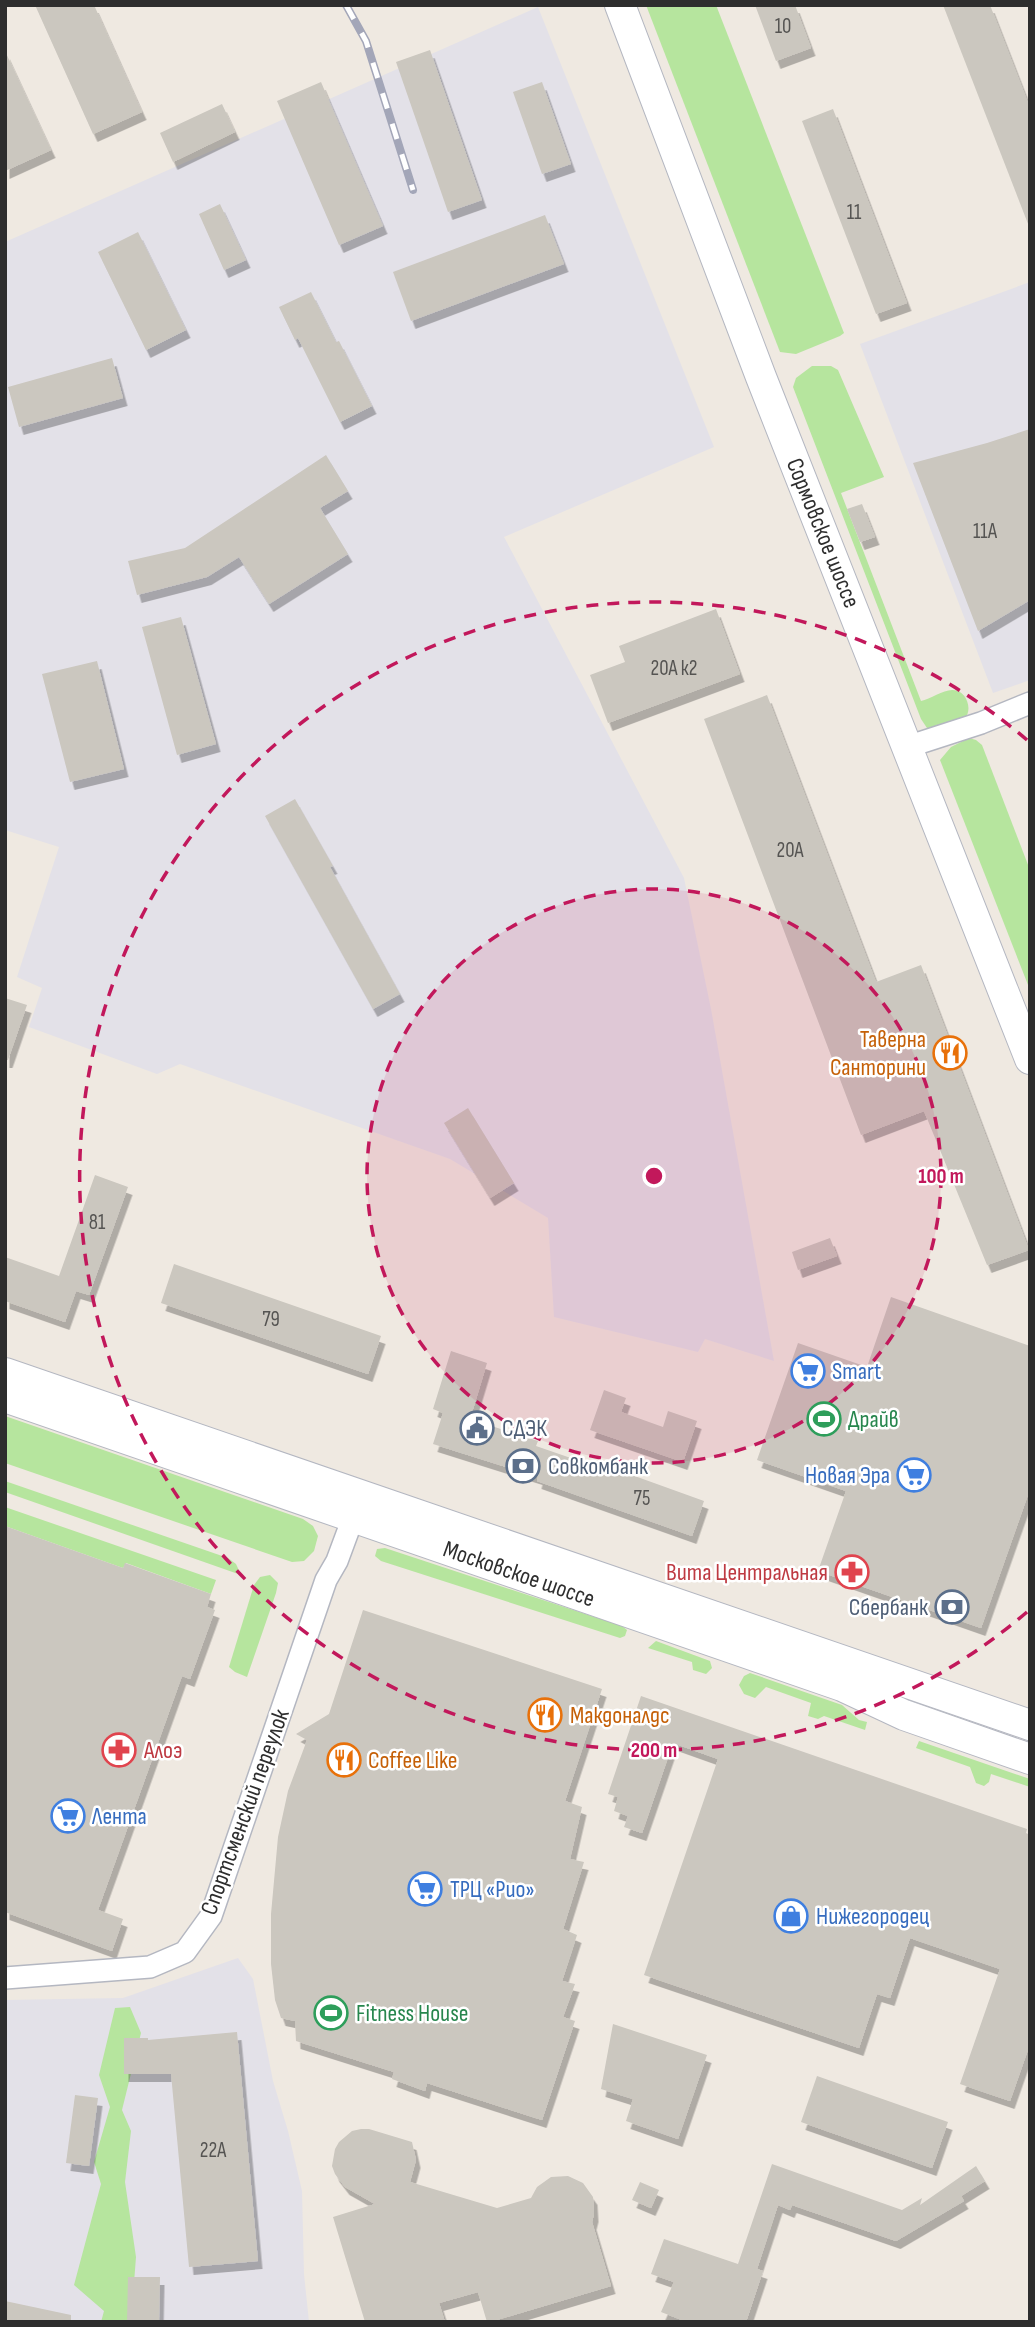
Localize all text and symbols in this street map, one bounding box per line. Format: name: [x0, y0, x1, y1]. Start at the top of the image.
house number: 10: [775, 14, 791, 39]
house number: 11: [847, 200, 862, 225]
street label: Сормовское шоссе: [780, 454, 866, 612]
house number: 11А: [973, 519, 998, 544]
house number: 20А к2: [651, 656, 697, 681]
house number: 20А: [777, 838, 804, 863]
place label: Таверна Санторини: [830, 1025, 926, 1082]
restaurant icon: Таверна Санторини: [931, 1034, 969, 1072]
centre of rings: [642, 1164, 666, 1188]
text: 100 m: [918, 1164, 964, 1189]
house number: 81: [89, 1210, 106, 1235]
house number: 79: [262, 1307, 280, 1332]
supermarket icon: Smart: [789, 1352, 827, 1390]
place label: Smart: [832, 1357, 881, 1386]
sports icon: Драйв: [805, 1400, 843, 1438]
place label: Драйв: [848, 1405, 899, 1434]
public building icon: СДЭК: [458, 1409, 496, 1447]
place label: СДЭК: [502, 1414, 547, 1443]
bank icon: Совкомбанк: [504, 1447, 542, 1485]
place label: Совкомбанк: [548, 1452, 649, 1481]
supermarket icon: Новая Эра: [895, 1456, 933, 1494]
place label: Новая Эра: [805, 1461, 890, 1490]
house number: 75: [634, 1486, 650, 1511]
street label: Московское шоссе: [439, 1535, 599, 1613]
pharmacy icon: Вита Центральная: [833, 1553, 871, 1591]
place label: Вита Центральная: [666, 1558, 828, 1587]
bank icon: Сбербанк: [933, 1588, 971, 1626]
place label: Сбербанк: [849, 1593, 929, 1622]
restaurant icon: Макдоналдс: [526, 1696, 564, 1734]
place label: Макдоналдс: [570, 1701, 669, 1730]
street label: Спортсменский переулок: [194, 1704, 296, 1919]
pharmacy icon: Алоэ: [100, 1731, 138, 1769]
place label: Алоэ: [143, 1736, 182, 1765]
text: 200 m: [631, 1738, 677, 1763]
restaurant icon: Coffee Like: [325, 1741, 363, 1779]
place label: Coffee Like: [368, 1746, 457, 1775]
supermarket icon: Лента: [49, 1797, 87, 1835]
place label: Лента: [91, 1802, 147, 1831]
supermarket icon: ТРЦ «Рио»: [406, 1870, 444, 1908]
place label: ТРЦ «Рио»: [450, 1875, 535, 1904]
shop icon: Нижегородец: [772, 1897, 810, 1935]
place label: Нижегородец: [816, 1902, 929, 1931]
sports icon: Fitness House: [312, 1994, 350, 2032]
place label: Fitness House: [356, 1999, 468, 2028]
house number: 22А: [200, 2138, 227, 2163]

